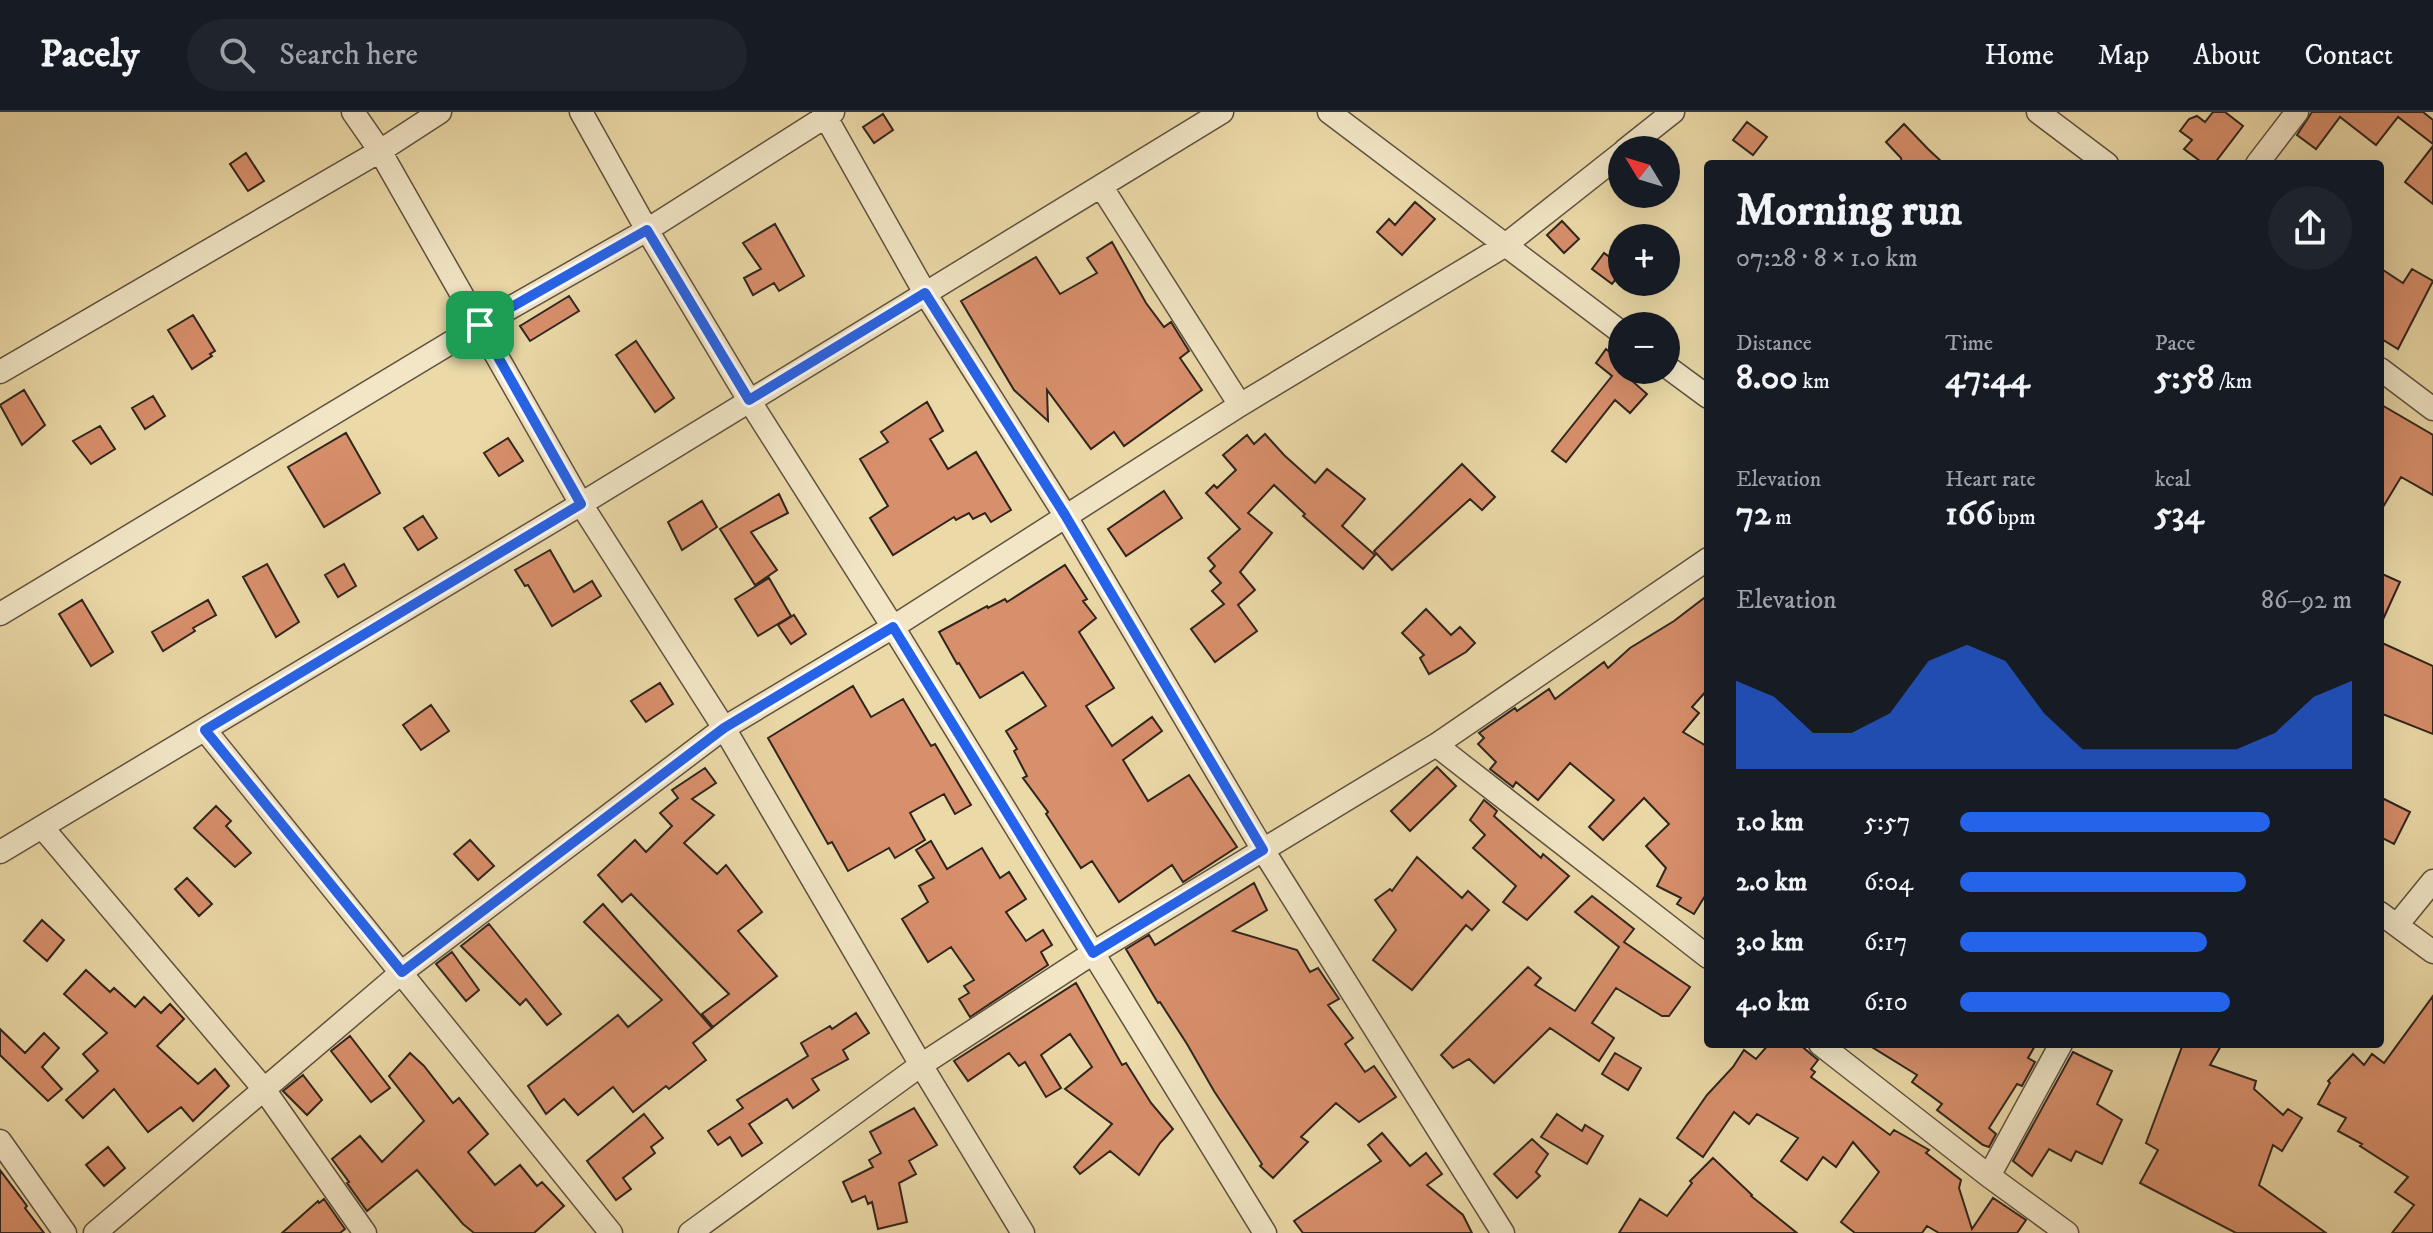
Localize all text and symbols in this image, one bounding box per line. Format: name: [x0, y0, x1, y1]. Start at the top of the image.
search box: [187, 19, 747, 91]
text: Pacely: [40, 31, 139, 79]
icon: search: [215, 33, 259, 77]
text: Search here: [279, 37, 418, 74]
text: Home: [1985, 38, 2054, 73]
text: Map: [2098, 38, 2149, 73]
text: About: [2193, 38, 2260, 73]
text: Contact: [2304, 38, 2393, 73]
north arrow: [1608, 136, 1680, 208]
map controls: [1608, 136, 1680, 384]
text: Morning run: [1736, 184, 1962, 239]
button: share: [2268, 186, 2352, 270]
button: +: [1608, 224, 1680, 296]
text: 07:28 · 8 × 1.0 km: [1736, 242, 1918, 275]
pin: [446, 291, 514, 359]
icon: arrive: [458, 303, 502, 347]
button: −: [1608, 312, 1680, 384]
text: Distance: [1736, 330, 1812, 357]
text: Time: [1945, 330, 1993, 357]
text: Pace: [2155, 330, 2195, 357]
text: 8.00: [1736, 357, 1798, 399]
text: 47:44: [1945, 357, 2030, 399]
text: 5:58: [2155, 357, 2214, 399]
text: km: [1798, 368, 1830, 395]
text: /km: [2214, 368, 2252, 395]
text: Elevation: [1736, 466, 1821, 493]
text: Heart rate: [1945, 466, 2036, 493]
text: kcal: [2155, 466, 2191, 493]
text: 72: [1736, 493, 1771, 535]
text: 166: [1945, 493, 1993, 535]
text: 534: [2155, 493, 2204, 535]
text: m: [1771, 504, 1792, 531]
text: bpm: [1993, 504, 2036, 531]
text: Elevation: [1736, 584, 1837, 617]
text: 86–92 m: [2261, 584, 2352, 617]
text: 1.0 km: [1736, 806, 1804, 839]
text: 5:57: [1864, 806, 1910, 839]
text: 2.0 km: [1736, 866, 1807, 899]
text: 6:04: [1864, 866, 1913, 899]
text: 3.0 km: [1736, 926, 1804, 959]
text: 6:17: [1864, 926, 1908, 959]
text: 4.0 km: [1736, 986, 1810, 1019]
text: 6:10: [1864, 986, 1908, 1019]

